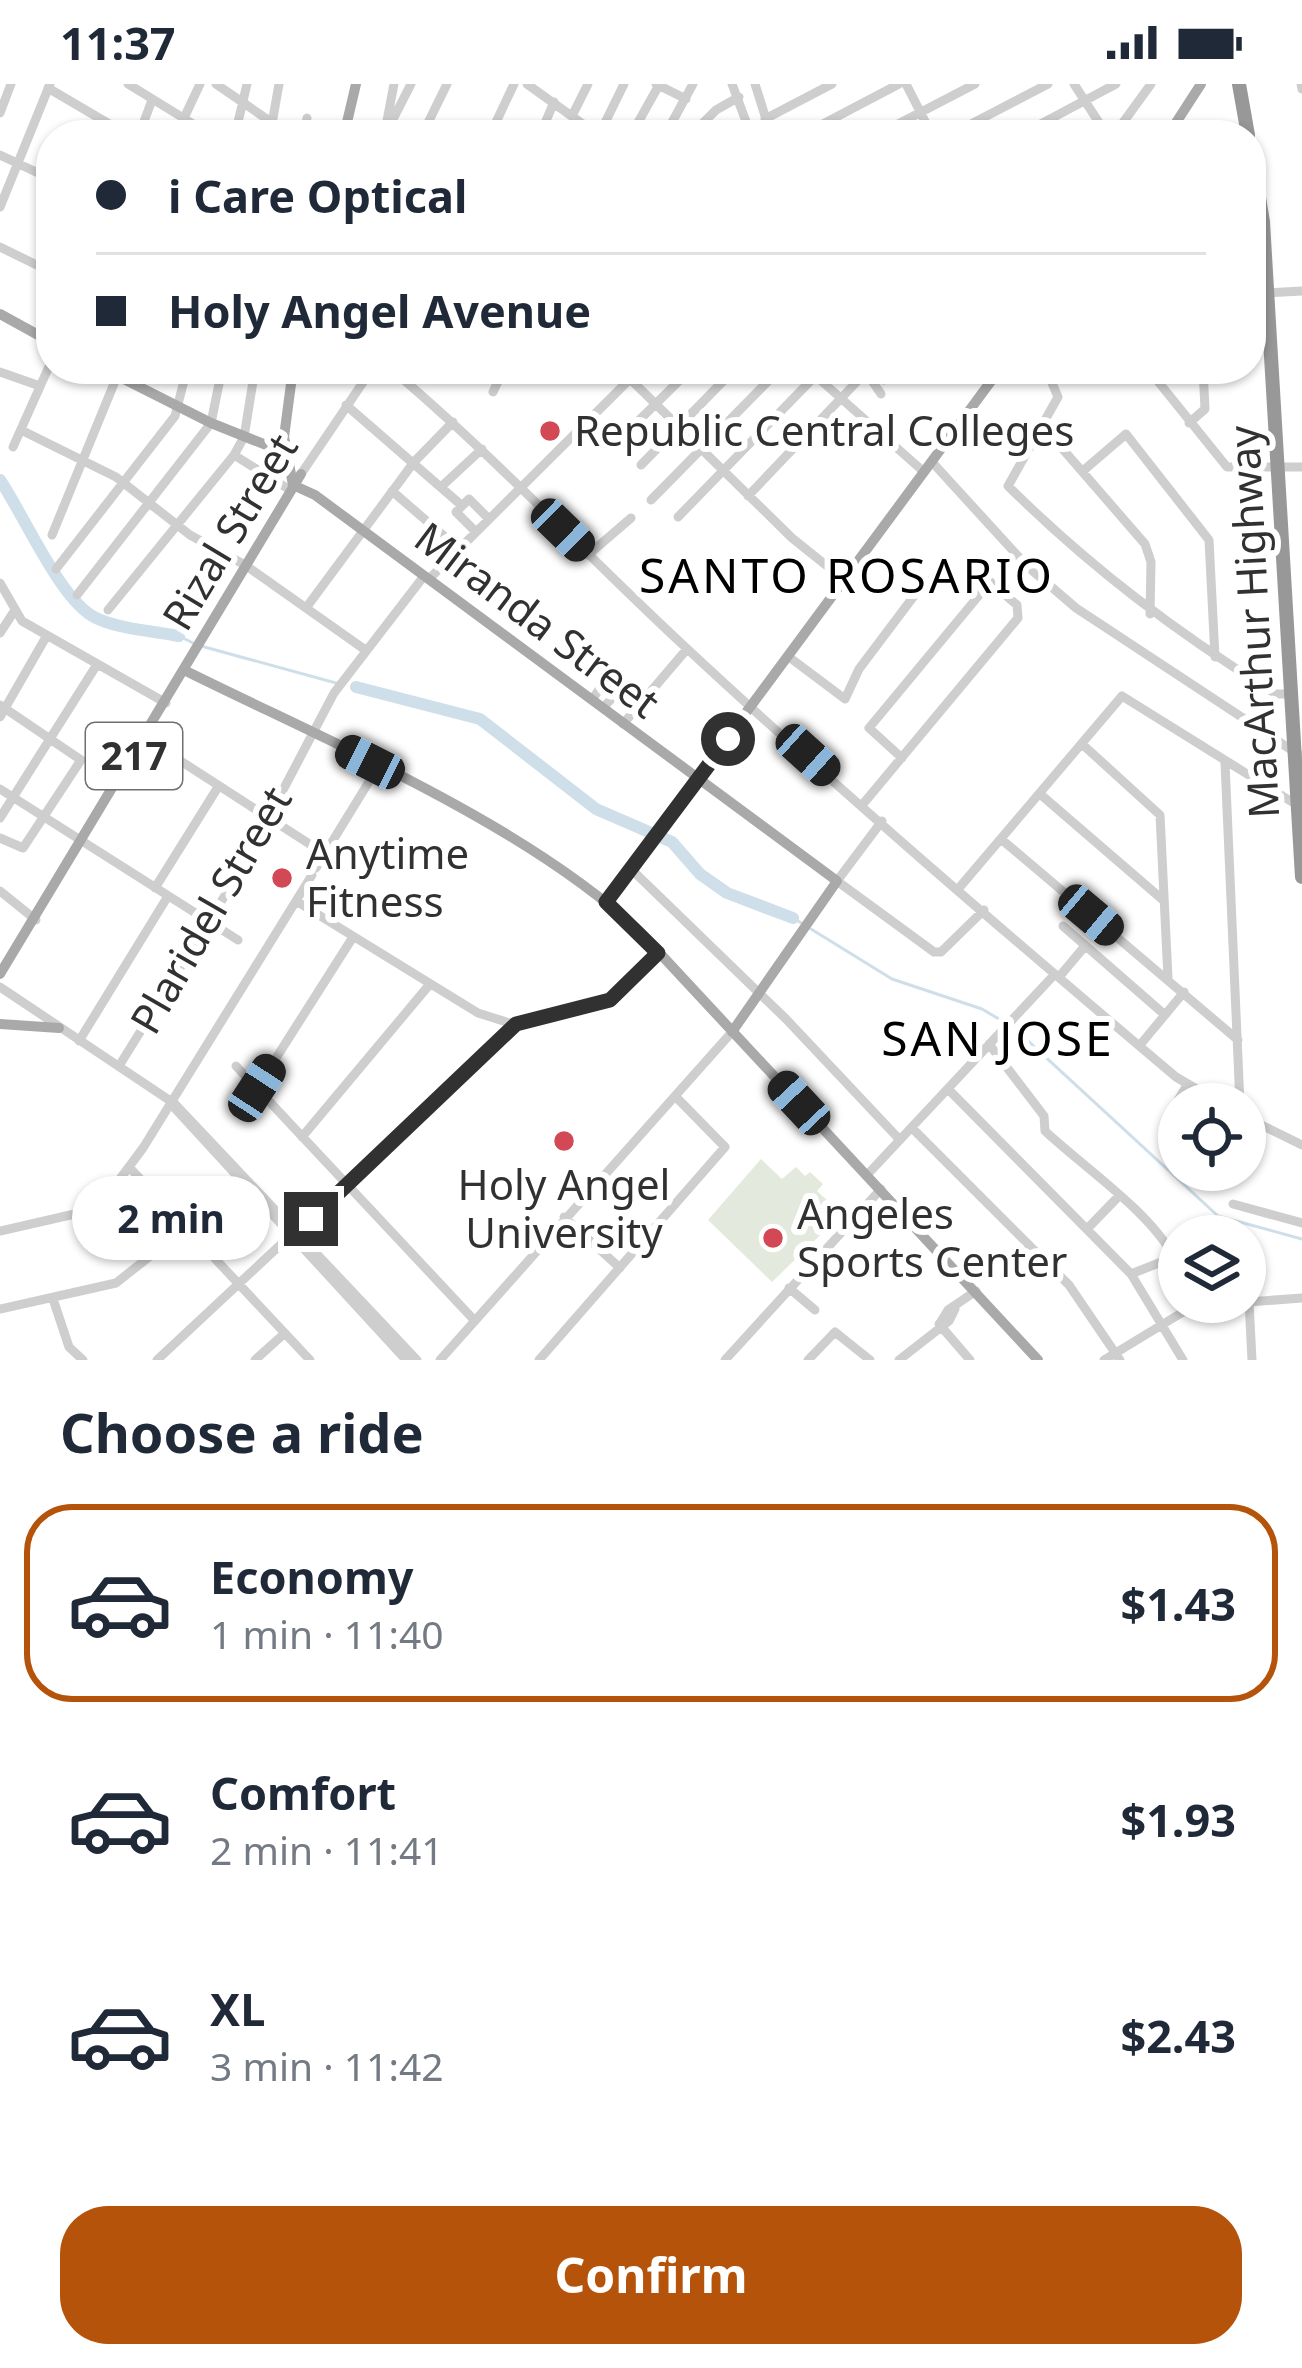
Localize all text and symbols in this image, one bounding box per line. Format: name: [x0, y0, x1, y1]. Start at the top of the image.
text: 11:37: [60, 12, 176, 73]
text: i Care Optical: [168, 165, 467, 226]
text: Holy Angel Avenue: [168, 280, 591, 341]
place label: Republic Central Colleges: [574, 401, 1074, 458]
marker: Republic Central Colleges: [537, 418, 563, 444]
street label: Rizal Street: [148, 423, 310, 640]
street label: MacArthur Highway: [1214, 424, 1291, 820]
car: [525, 492, 601, 568]
street label: Miranda Street: [404, 508, 672, 730]
district label: SANTO ROSARIO: [639, 542, 1055, 607]
route start: [701, 712, 755, 766]
car: [769, 718, 847, 792]
road number: 217: [86, 723, 182, 789]
car: [330, 730, 410, 794]
street label: Plaridel Street: [116, 775, 304, 1043]
place label: Anytime Fitness: [306, 824, 469, 929]
marker: Anytime Fitness: [269, 865, 295, 891]
car: [1052, 878, 1130, 952]
district label: SAN JOSE: [881, 1005, 1115, 1070]
car: [222, 1048, 292, 1128]
car: [761, 1064, 837, 1142]
map controls: [1158, 1083, 1266, 1323]
button: locate: [1158, 1083, 1266, 1191]
marker: Holy Angel University: [551, 1128, 577, 1154]
place label: Holy Angel University: [458, 1155, 670, 1260]
callout: 2 min: [71, 1177, 269, 1261]
place label: Angeles Sports Center: [797, 1184, 1067, 1289]
text: 2 min: [117, 1191, 225, 1244]
route end: [284, 1192, 338, 1246]
button: layers: [1158, 1215, 1266, 1323]
marker: Angeles Sports Center: [760, 1225, 786, 1251]
text: Choose a ride: [60, 1395, 424, 1469]
text: Economy: [210, 1546, 414, 1607]
icon: car: [66, 1549, 174, 1657]
text: $1.43: [1120, 1573, 1236, 1634]
text: 1 min · 11:40: [210, 1607, 444, 1660]
text: Comfort: [210, 1762, 396, 1823]
icon: car: [66, 1765, 174, 1873]
text: $1.93: [1120, 1789, 1236, 1850]
text: 2 min · 11:41: [210, 1823, 444, 1876]
text: XL: [210, 1978, 265, 2039]
icon: car: [66, 1981, 174, 2089]
text: $2.43: [1120, 2005, 1236, 2066]
text: 3 min · 11:42: [210, 2039, 444, 2092]
button: Confirm: [60, 2206, 1242, 2344]

